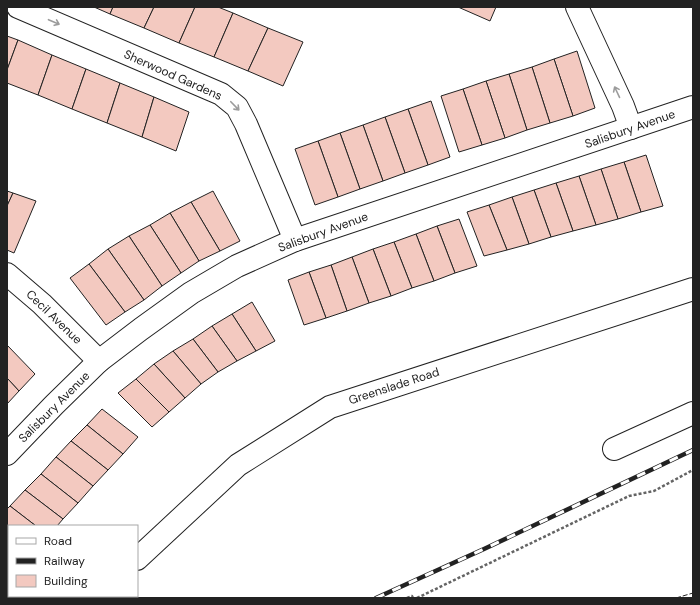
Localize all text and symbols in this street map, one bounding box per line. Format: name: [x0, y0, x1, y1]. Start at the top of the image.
one-way arrow: [48, 19, 60, 27]
street label: Sherwood Gardens: [121, 46, 225, 104]
one-way arrow: [613, 86, 620, 98]
one-way arrow: [230, 101, 239, 111]
street label: Salisbury Avenue: [583, 106, 677, 152]
street label: Salisbury Avenue: [276, 208, 370, 256]
street label: Cecil Avenue: [23, 286, 86, 348]
street label: Greenslade Road: [347, 364, 441, 408]
street label: Salisbury Avenue: [15, 368, 93, 446]
legend: [8, 525, 138, 597]
text: Road: [44, 533, 72, 549]
text: Railway: [44, 553, 85, 569]
text: Building: [44, 573, 88, 589]

